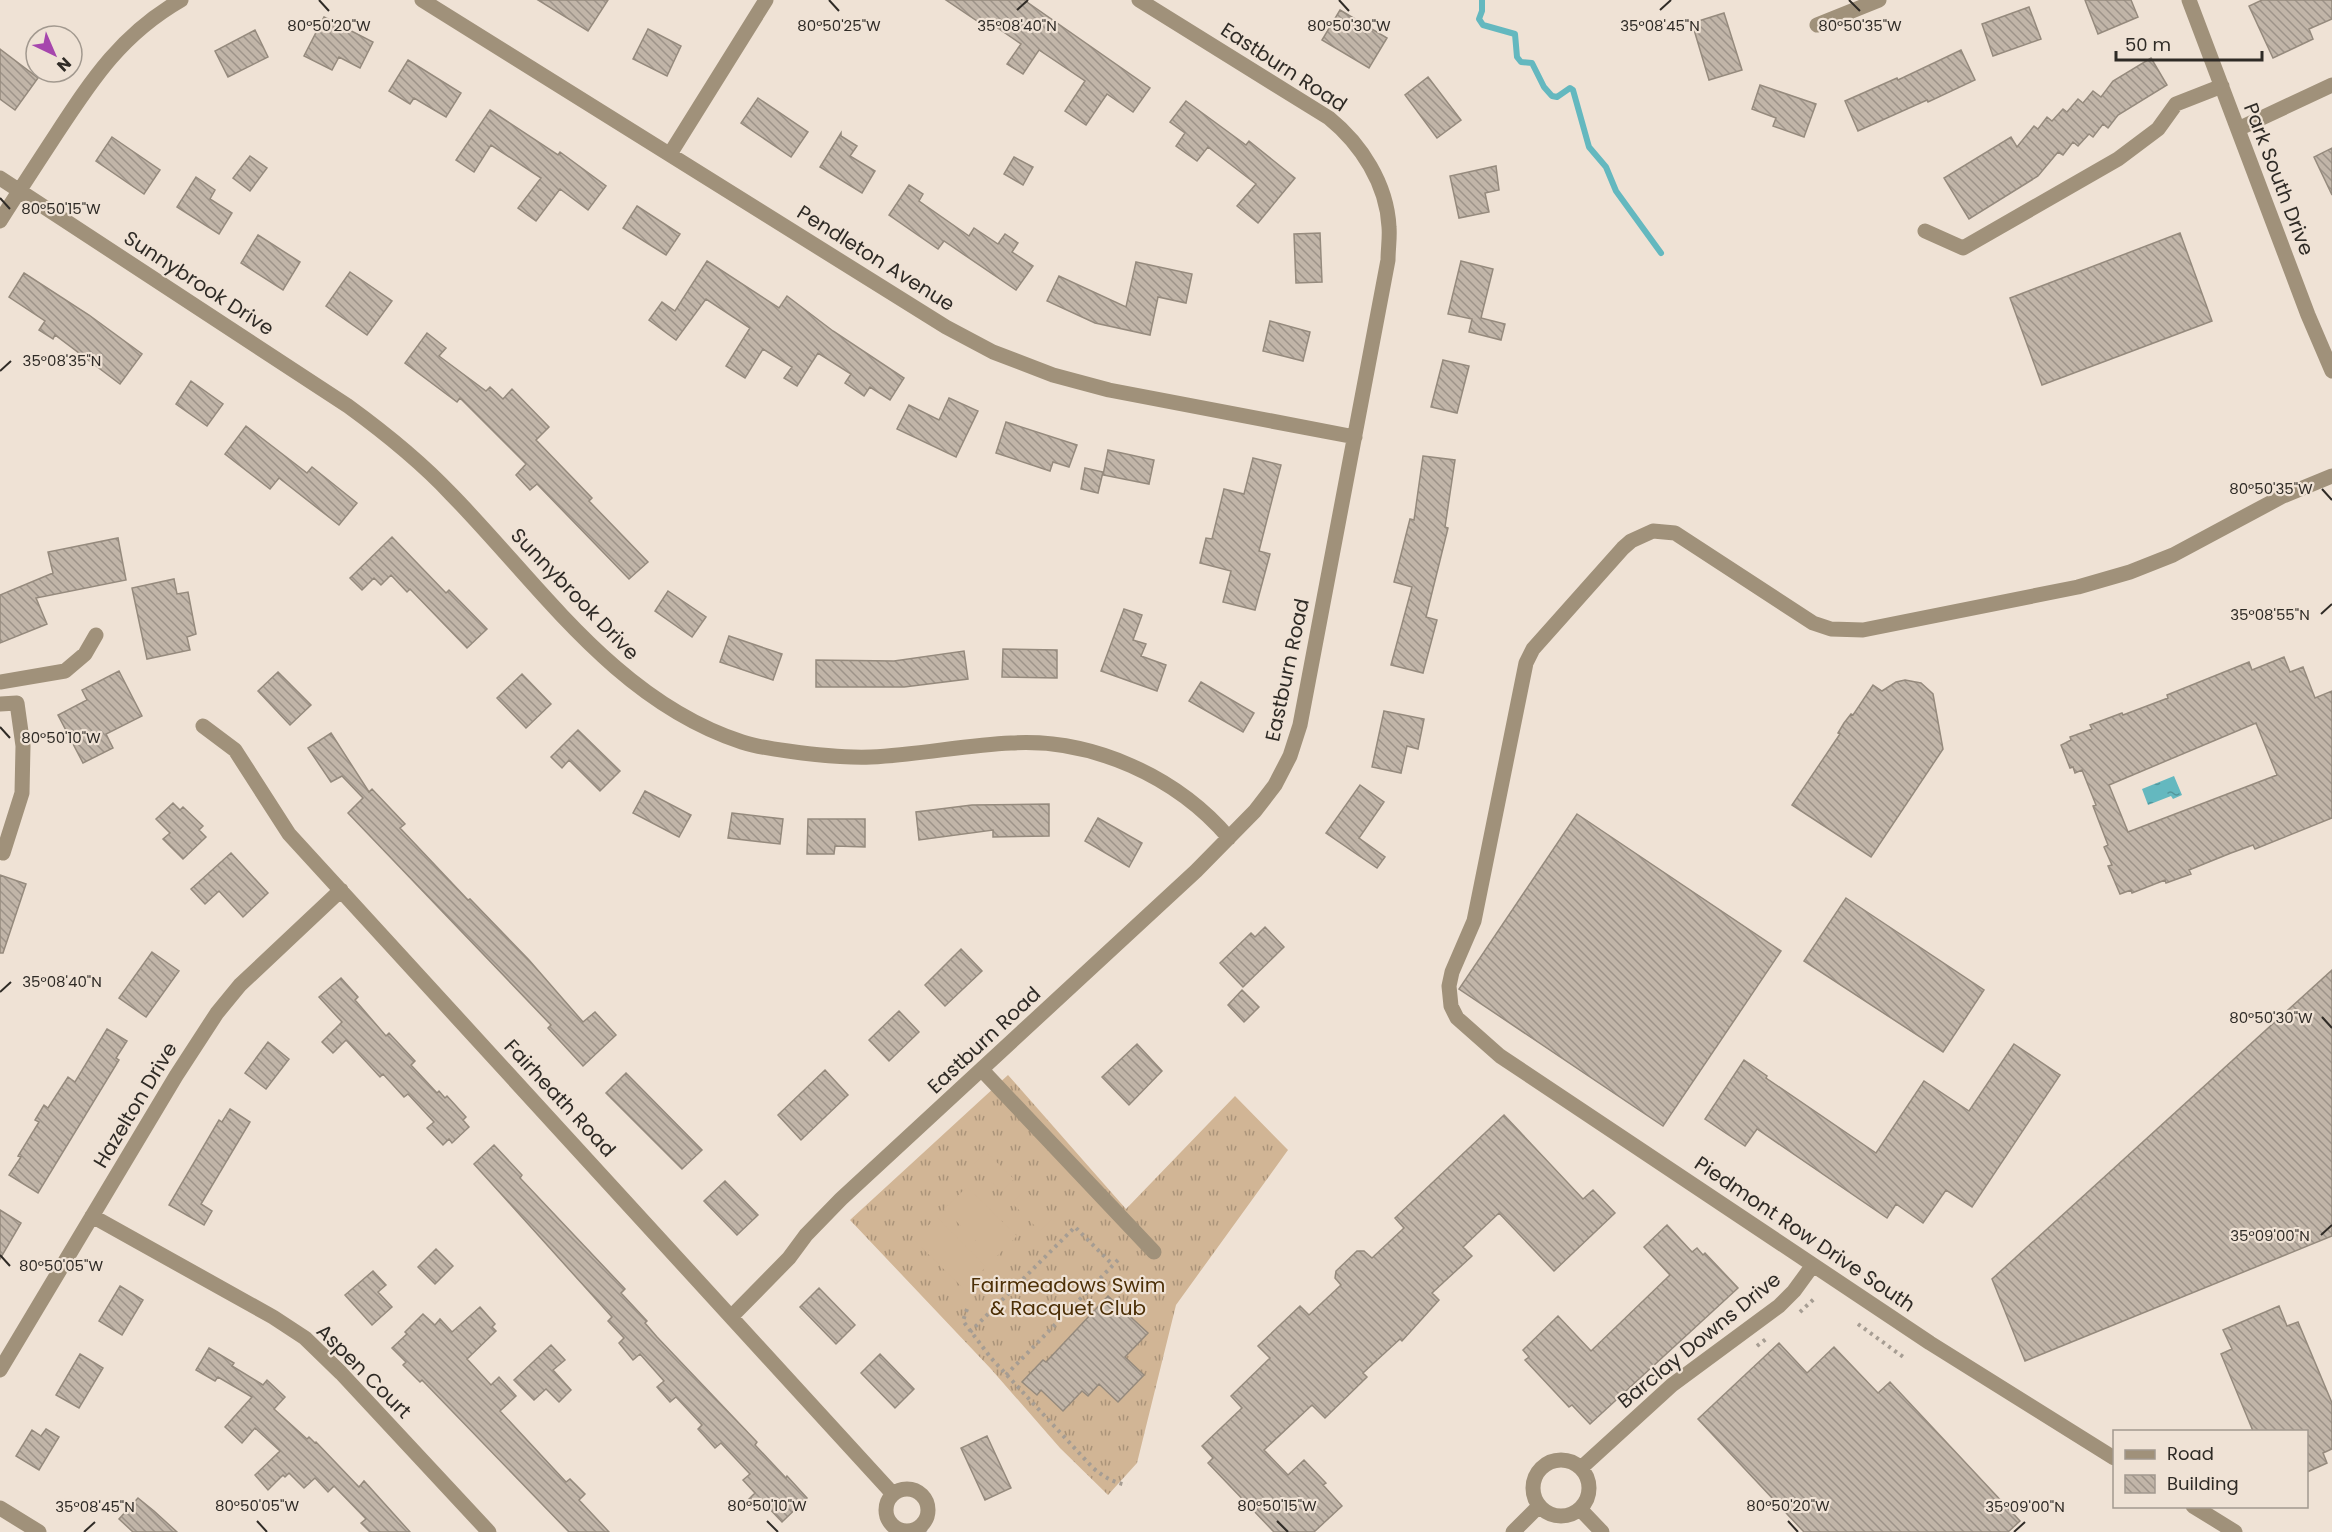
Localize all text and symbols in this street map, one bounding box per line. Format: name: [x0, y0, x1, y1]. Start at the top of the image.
text: 80°50'20"W: [287, 15, 371, 36]
text: 80°50'25"W: [797, 15, 881, 36]
text: 35°08'40"N: [977, 15, 1057, 36]
text: 80°50'30"W: [1307, 15, 1391, 36]
text: 35°08'45"N: [1620, 15, 1700, 36]
text: 80°50'35"W: [1818, 15, 1902, 36]
street label: Eastburn Road: [1215, 16, 1353, 118]
north arrow: [24, 24, 84, 84]
scale bar: [2116, 24, 2262, 62]
text: 50 m: [2125, 32, 2171, 57]
text: N: [52, 52, 76, 77]
street label: Park South Drive: [2237, 99, 2321, 259]
text: 80°50'15"W: [21, 198, 101, 219]
street label: Pendleton Avenue: [792, 198, 960, 318]
street label: Sunnybrook Drive: [119, 224, 279, 342]
text: 35°08'35"N: [23, 350, 101, 371]
text: 80°50'35"W: [2229, 478, 2313, 499]
street label: Sunnybrook Drive: [505, 522, 645, 666]
street label: Eastburn Road: [1258, 596, 1316, 744]
text: 35°08'55"N: [2230, 604, 2310, 625]
text: 80°50'10"W: [21, 727, 101, 748]
text: 35°08'40"N: [22, 971, 102, 992]
street label: Eastburn Road: [921, 980, 1047, 1100]
text: 80°50'30"W: [2229, 1007, 2313, 1028]
street label: Fairheath Road: [498, 1033, 622, 1163]
street label: Hazelton Drive: [86, 1037, 184, 1173]
street label: Piedmont Row Drive South: [1689, 1149, 1921, 1319]
text: 35°09'00"N: [2230, 1225, 2310, 1246]
text: 80°50'05"W: [19, 1255, 103, 1276]
street label: Barclay Downs Drive: [1612, 1265, 1786, 1415]
park label: Fairmeadows Swim & Racquet Club: [971, 1271, 1165, 1322]
street label: Aspen Court: [310, 1317, 418, 1425]
legend: [2113, 1430, 2308, 1508]
text: Road: [2167, 1441, 2214, 1466]
text: Building: [2167, 1471, 2239, 1496]
text: 80°50'05"W: [215, 1495, 299, 1516]
text: 80°50'10"W: [727, 1495, 807, 1516]
text: 80°50'15"W: [1237, 1495, 1317, 1516]
text: 80°50'20"W: [1746, 1495, 1830, 1516]
text: 35°08'45"N: [55, 1496, 135, 1517]
text: 35°09'00"N: [1985, 1496, 2065, 1517]

